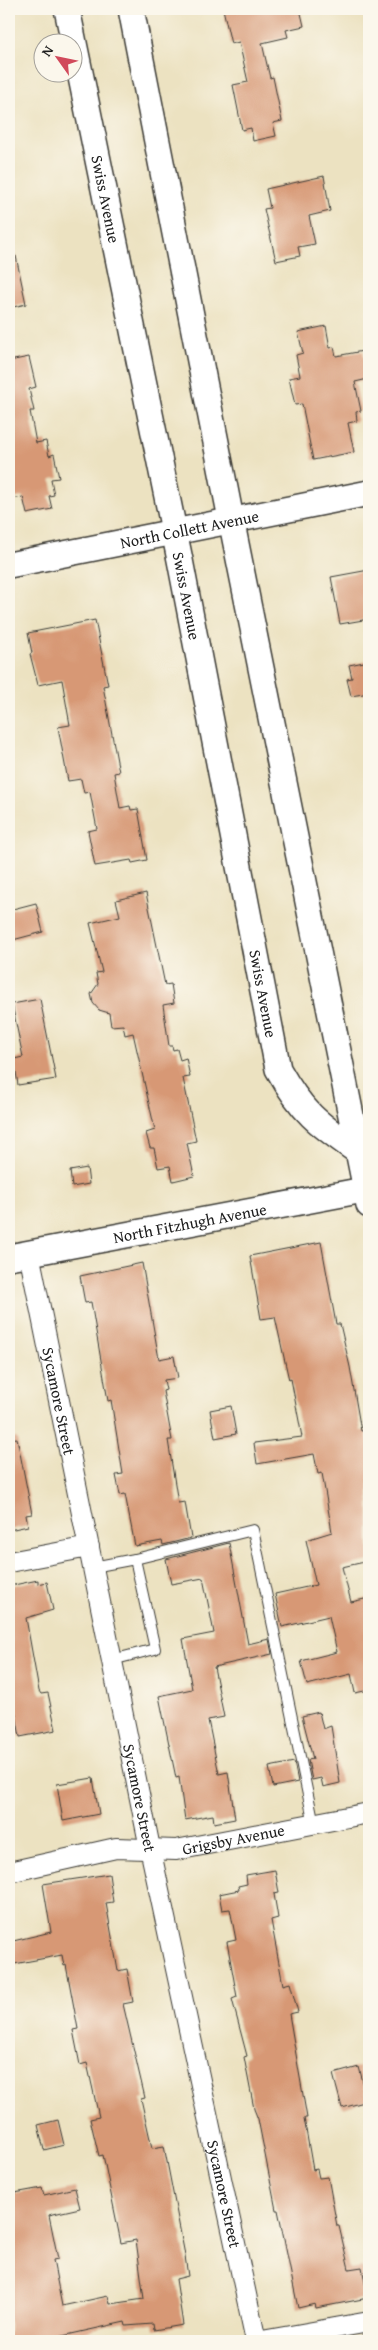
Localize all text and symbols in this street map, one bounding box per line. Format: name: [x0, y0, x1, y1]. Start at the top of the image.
north arrow: [32, 32, 82, 82]
text: N: [36, 41, 58, 60]
street label: Swiss Avenue: [85, 153, 127, 245]
street label: North Collett Avenue: [118, 503, 261, 554]
street label: Swiss Avenue: [167, 550, 207, 642]
street label: Swiss Avenue: [243, 948, 284, 1040]
street label: North Fitzhugh Avenue: [111, 1197, 269, 1249]
street label: Sycamore Street: [36, 1345, 82, 1457]
street label: Sycamore Street: [117, 1742, 163, 1854]
street label: Grigsby Avenue: [180, 1817, 287, 1861]
street label: Sycamore Street: [201, 2138, 248, 2250]

